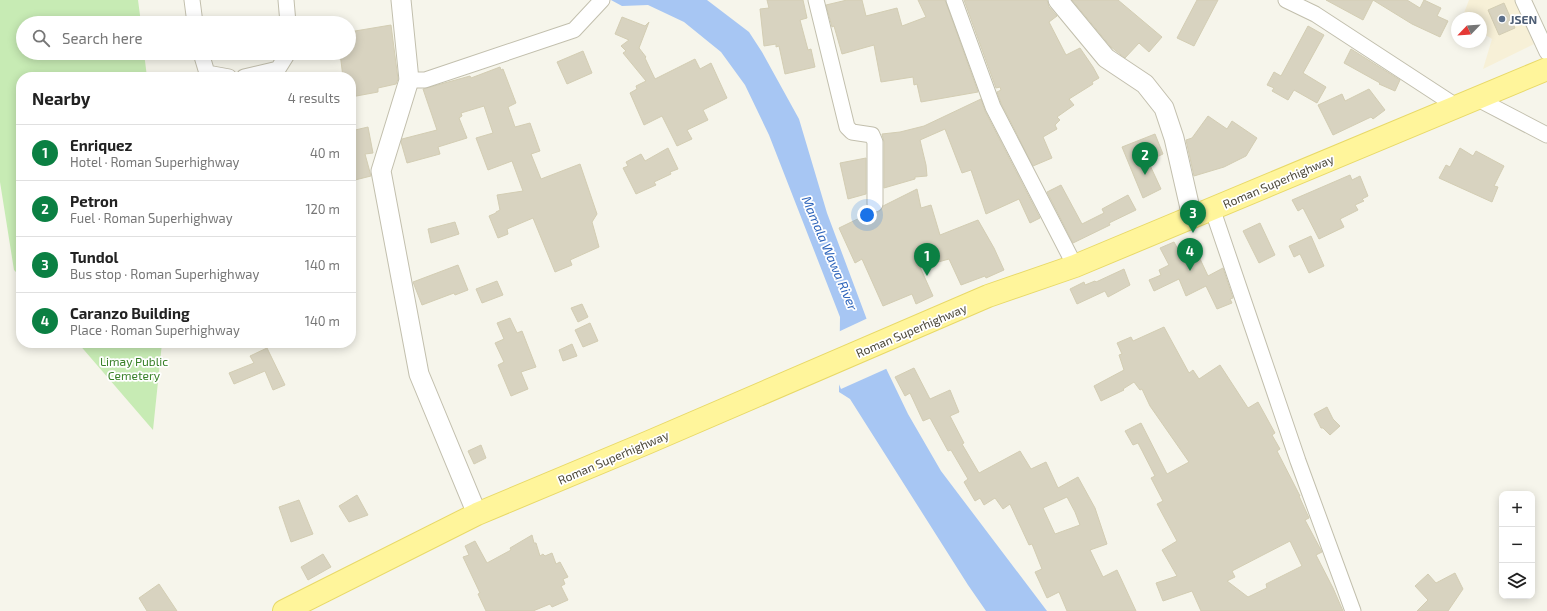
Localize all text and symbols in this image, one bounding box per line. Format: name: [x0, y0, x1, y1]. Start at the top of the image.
north arrow: [1451, 12, 1487, 48]
place label: JSEN: [1510, 12, 1537, 26]
marker: JSEN: [1497, 14, 1507, 24]
search box: [16, 16, 356, 60]
icon: search: [30, 27, 52, 49]
text: Search here: [62, 29, 143, 47]
text: Nearby: [32, 88, 90, 108]
text: 4 results: [288, 90, 340, 106]
text: Enriquez: [70, 136, 132, 154]
pin: 2: [1132, 142, 1158, 175]
text: 1: [42, 145, 48, 161]
text: 40 m: [310, 145, 340, 161]
street label: Roman Superhighway: [1220, 151, 1336, 211]
text: Hotel · Roman Superhighway: [70, 154, 239, 170]
text: Petron: [70, 192, 118, 210]
water label: Mamala Wawa River: [799, 193, 862, 313]
pin: 3: [1180, 200, 1206, 233]
text: 2: [41, 201, 49, 217]
text: 120 m: [305, 201, 340, 217]
your location: [857, 205, 877, 225]
text: Fuel · Roman Superhighway: [70, 210, 233, 226]
pin: 4: [1177, 238, 1203, 271]
pin: 1: [914, 243, 940, 276]
text: Tundol: [70, 248, 118, 266]
text: 3: [41, 257, 49, 273]
text: 140 m: [305, 257, 340, 273]
text: Bus stop · Roman Superhighway: [70, 266, 259, 282]
street label: Roman Superhighway: [853, 300, 969, 360]
text: Caranzo Building: [70, 304, 190, 322]
text: 4: [41, 313, 49, 329]
text: 140 m: [305, 313, 340, 329]
text: Place · Roman Superhighway: [70, 322, 240, 338]
park label: Limay Public Cemetery: [100, 354, 168, 382]
street label: Roman Superhighway: [555, 427, 671, 487]
map controls: [1499, 491, 1535, 599]
button: +: [1499, 491, 1535, 527]
button: −: [1499, 527, 1535, 563]
button: layers: [1499, 563, 1535, 599]

